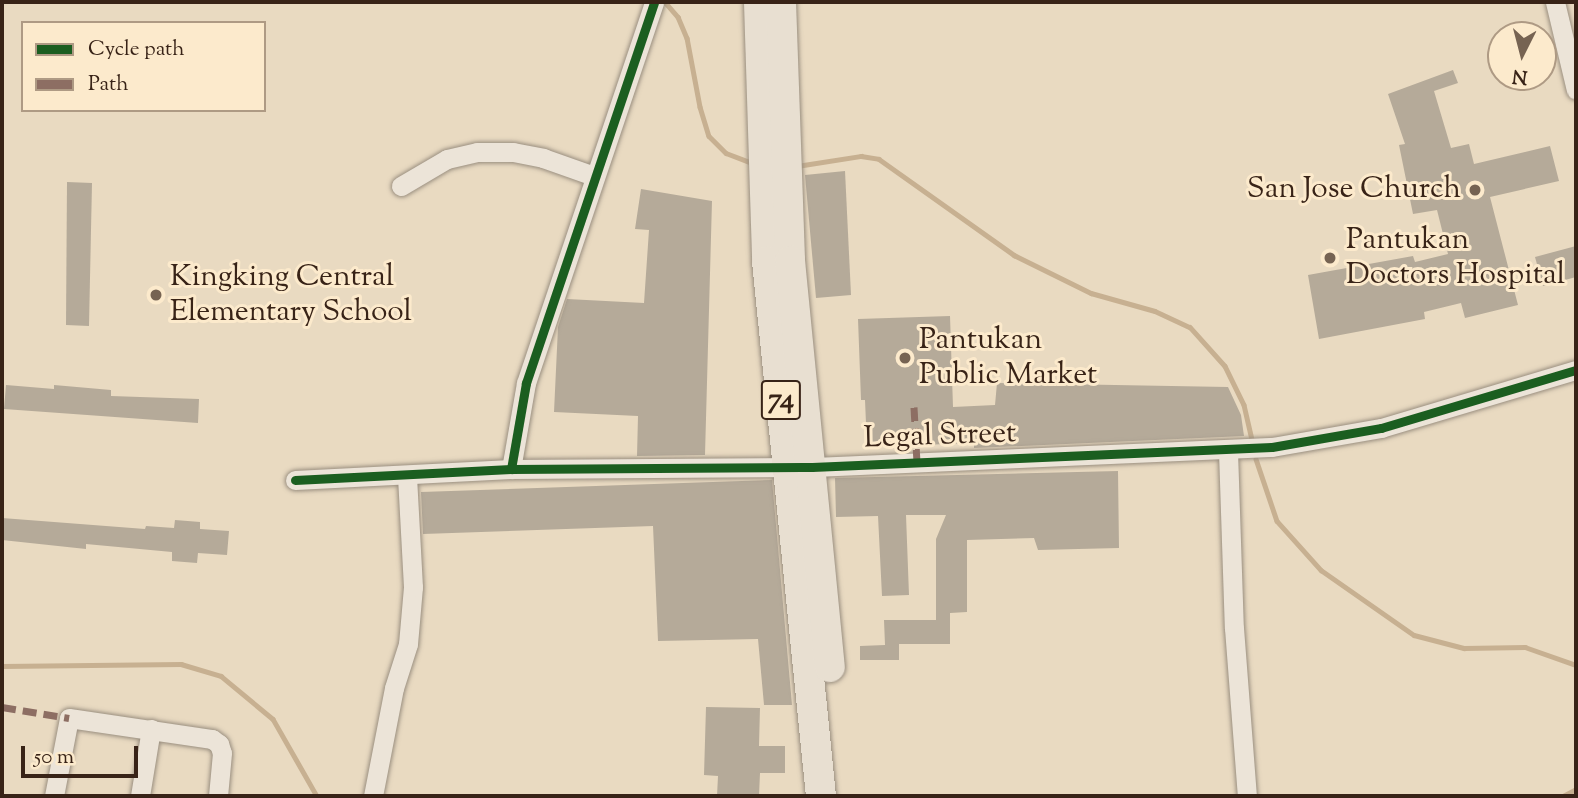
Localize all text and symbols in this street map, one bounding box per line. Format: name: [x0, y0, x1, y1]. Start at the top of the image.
legend: [21, 21, 266, 112]
north arrow: [1487, 21, 1557, 91]
text: Cycle path: [88, 35, 185, 65]
text: N: [1511, 61, 1529, 90]
text: Path: [88, 70, 129, 100]
place label: San Jose Church: [1247, 172, 1461, 208]
marker: San Jose Church: [1467, 182, 1483, 198]
place label: Pantukan Doctors Hospital: [1346, 223, 1565, 294]
marker: Pantukan Doctors Hospital: [1320, 248, 1340, 268]
place label: Kingking Central Elementary School: [170, 260, 412, 330]
marker: Kingking Central Elementary School: [148, 287, 164, 303]
place label: Pantukan Public Market: [919, 323, 1097, 394]
marker: Pantukan Public Market: [897, 350, 913, 366]
road number: 74: [760, 376, 802, 424]
street label: Legal Street: [863, 416, 1017, 458]
scale bar: [24, 732, 142, 776]
text: 50 m: [34, 743, 74, 773]

